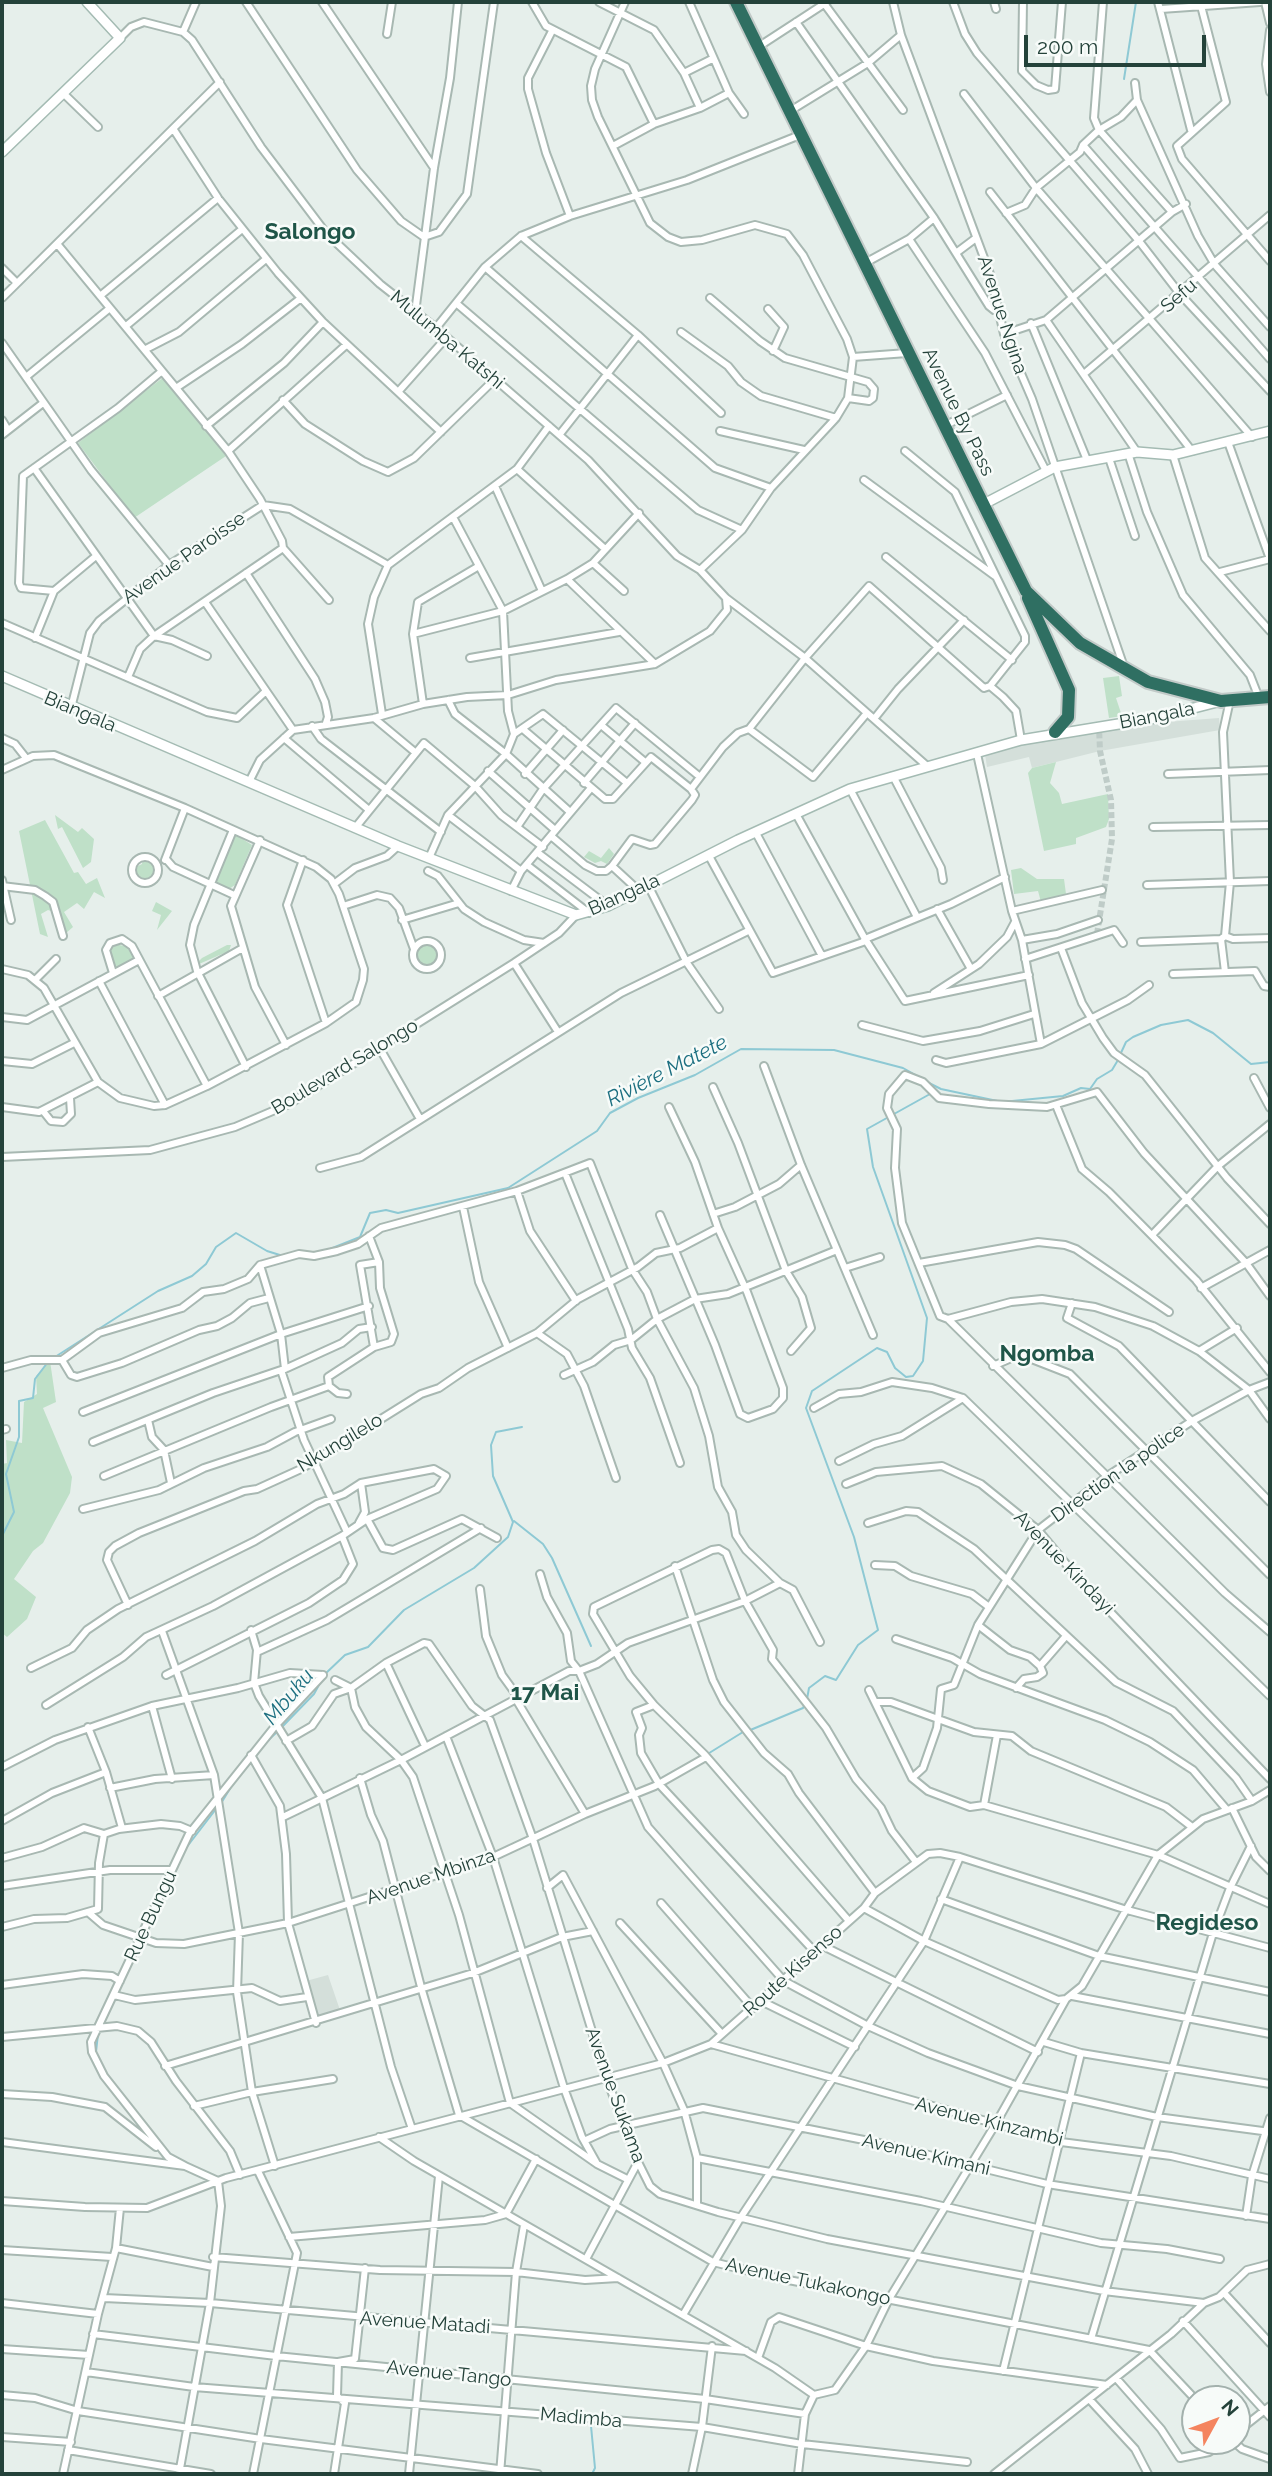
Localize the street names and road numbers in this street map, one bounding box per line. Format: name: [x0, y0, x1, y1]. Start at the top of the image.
street label: Avenue Ngina: [972, 253, 1032, 377]
street label: Sefu: [1156, 274, 1202, 318]
street label: Mulumba Katshi: [385, 286, 509, 394]
street label: Avenue By Pass: [917, 344, 999, 480]
street label: Avenue Paroisse: [118, 507, 250, 609]
street label: Biangala: [41, 687, 119, 737]
street label: Biangala: [1118, 698, 1196, 734]
street label: Biangala: [585, 869, 663, 921]
street label: Boulevard Salongo: [268, 1014, 422, 1120]
street label: Nkungilelo: [293, 1409, 387, 1477]
street label: Direction la police: [1047, 1418, 1189, 1528]
street label: Avenue Kindayi: [1009, 1506, 1119, 1620]
street label: Avenue Mbinza: [364, 1844, 498, 1910]
street label: Rue Bungu: [120, 1867, 182, 1965]
street label: Route Kisenso: [739, 1921, 847, 2021]
street label: Avenue Sukama: [580, 2024, 650, 2166]
street label: Avenue Kinzambi: [913, 2093, 1065, 2151]
street label: Avenue Kimani: [860, 2129, 992, 2181]
street label: Avenue Tukakongo: [723, 2253, 893, 2311]
street label: Avenue Matadi: [359, 2307, 491, 2339]
street label: Avenue Tango: [385, 2356, 513, 2392]
street label: Madimba: [539, 2403, 623, 2433]

